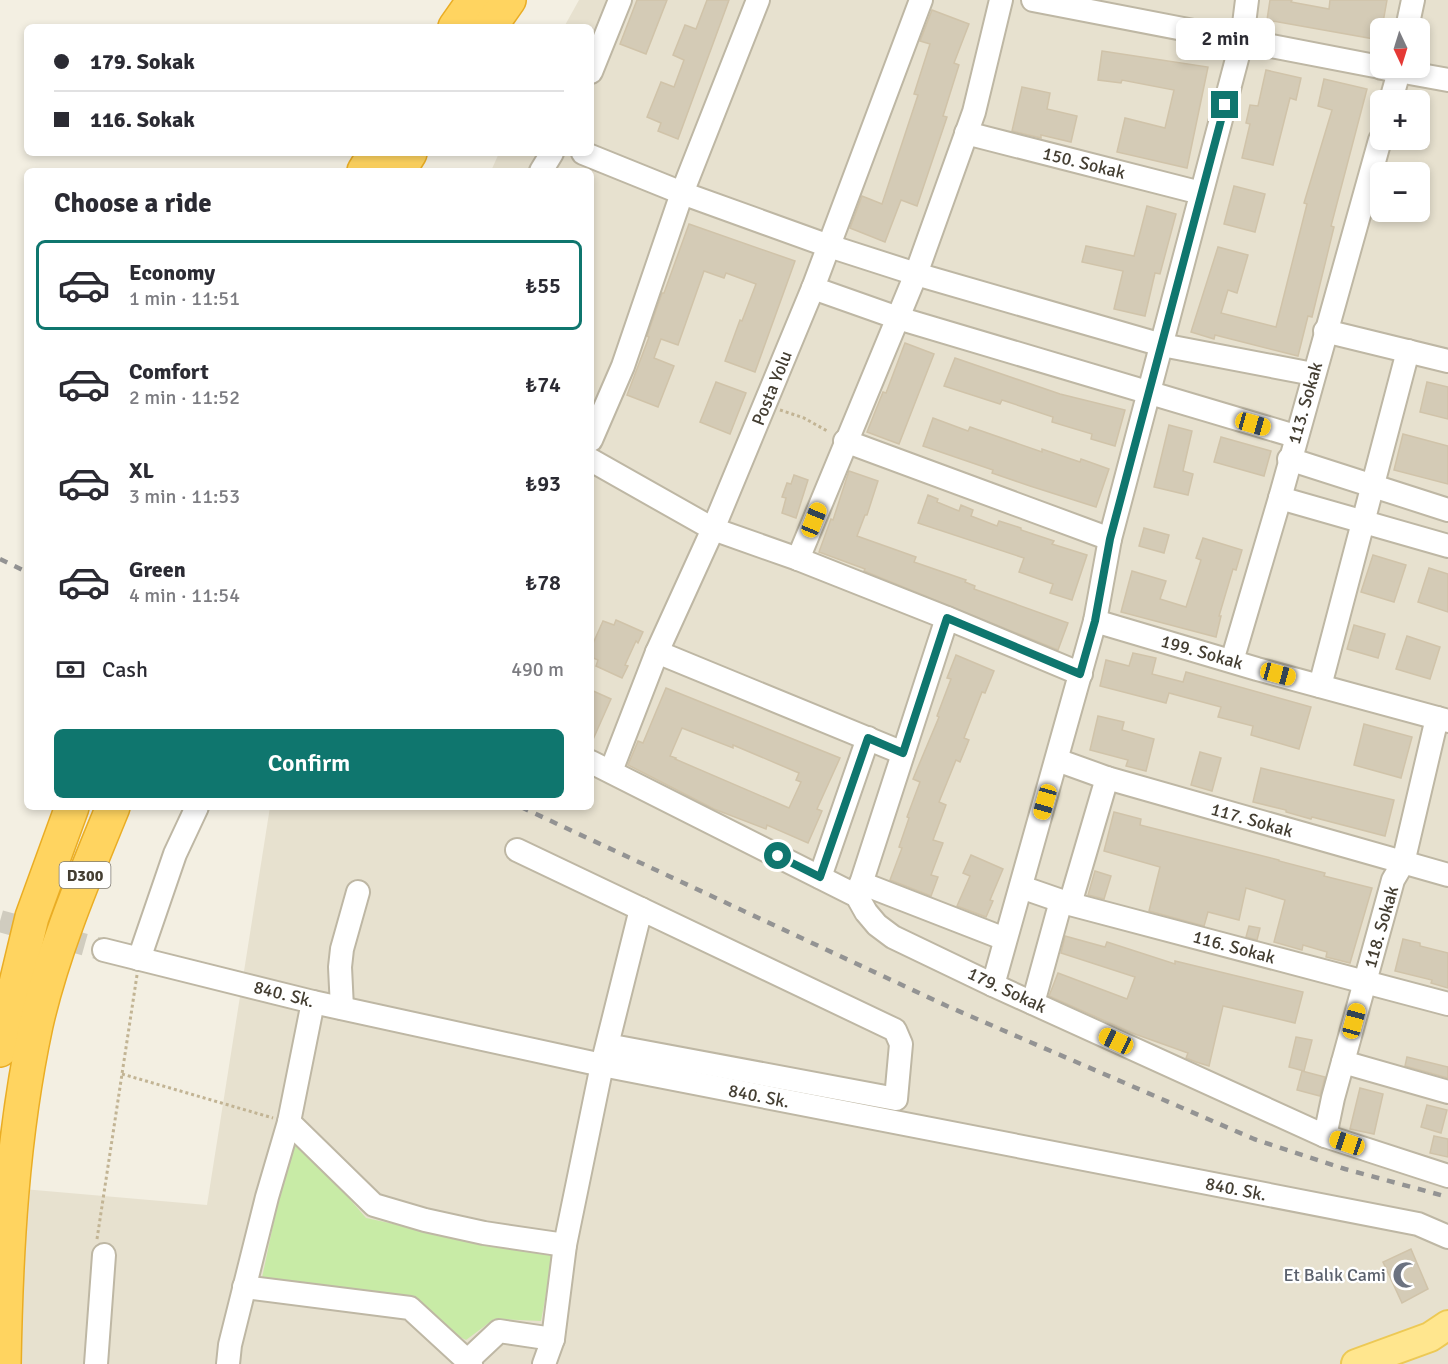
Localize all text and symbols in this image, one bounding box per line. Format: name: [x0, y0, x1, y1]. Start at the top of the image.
callout: 2 min: [1176, 18, 1274, 60]
north arrow: [1370, 18, 1430, 78]
map controls: [1370, 18, 1430, 222]
text: 2 min: [1202, 26, 1249, 51]
text: 179. Sokak: [90, 48, 195, 75]
button: +: [1370, 90, 1430, 150]
route end: [1211, 91, 1238, 118]
text: 116. Sokak: [90, 106, 195, 133]
street label: 150. Sokak: [1040, 142, 1128, 184]
button: −: [1370, 162, 1430, 222]
text: Choose a ride: [54, 187, 212, 220]
icon: car: [57, 258, 111, 312]
text: Economy: [129, 259, 215, 286]
text: ₺55: [525, 272, 561, 299]
text: 1 min · 11:51: [129, 286, 240, 311]
street label: Posta Yolu: [747, 347, 797, 429]
icon: car: [57, 357, 111, 411]
text: Comfort: [129, 358, 209, 385]
street label: 113. Sokak: [1283, 359, 1327, 447]
text: ₺74: [525, 371, 561, 398]
text: 2 min · 11:52: [129, 385, 240, 410]
car: [1233, 410, 1273, 438]
icon: car: [57, 456, 111, 510]
text: XL: [129, 457, 154, 484]
text: ₺93: [525, 470, 561, 497]
text: 3 min · 11:53: [129, 484, 240, 509]
car: [799, 500, 829, 540]
icon: car: [57, 555, 111, 609]
text: Green: [129, 556, 186, 583]
text: ₺78: [525, 569, 561, 596]
text: 4 min · 11:54: [129, 583, 240, 608]
street label: 199. Sokak: [1158, 630, 1246, 674]
icon: cash: [54, 653, 87, 686]
text: Cash: [102, 656, 148, 683]
text: 490 m: [511, 657, 564, 682]
car: [1258, 661, 1298, 687]
button: Confirm: [54, 729, 564, 798]
car: [1031, 782, 1059, 822]
street label: 117. Sokak: [1208, 798, 1296, 842]
route start: [764, 842, 791, 869]
road number: D300: [60, 862, 110, 888]
street label: 118. Sokak: [1359, 883, 1403, 971]
street label: 116. Sokak: [1190, 925, 1278, 969]
street label: 179. Sokak: [964, 962, 1050, 1018]
street label: 840. Sk.: [251, 976, 317, 1012]
car: [1341, 1001, 1367, 1041]
car: [1096, 1025, 1136, 1057]
street label: 840. Sk.: [727, 1079, 791, 1113]
car: [1327, 1129, 1367, 1157]
street label: 840. Sk.: [1204, 1172, 1268, 1206]
mosque icon: Et Balık Cami: [1391, 1260, 1421, 1290]
place label: Et Balık Cami: [1284, 1264, 1386, 1286]

